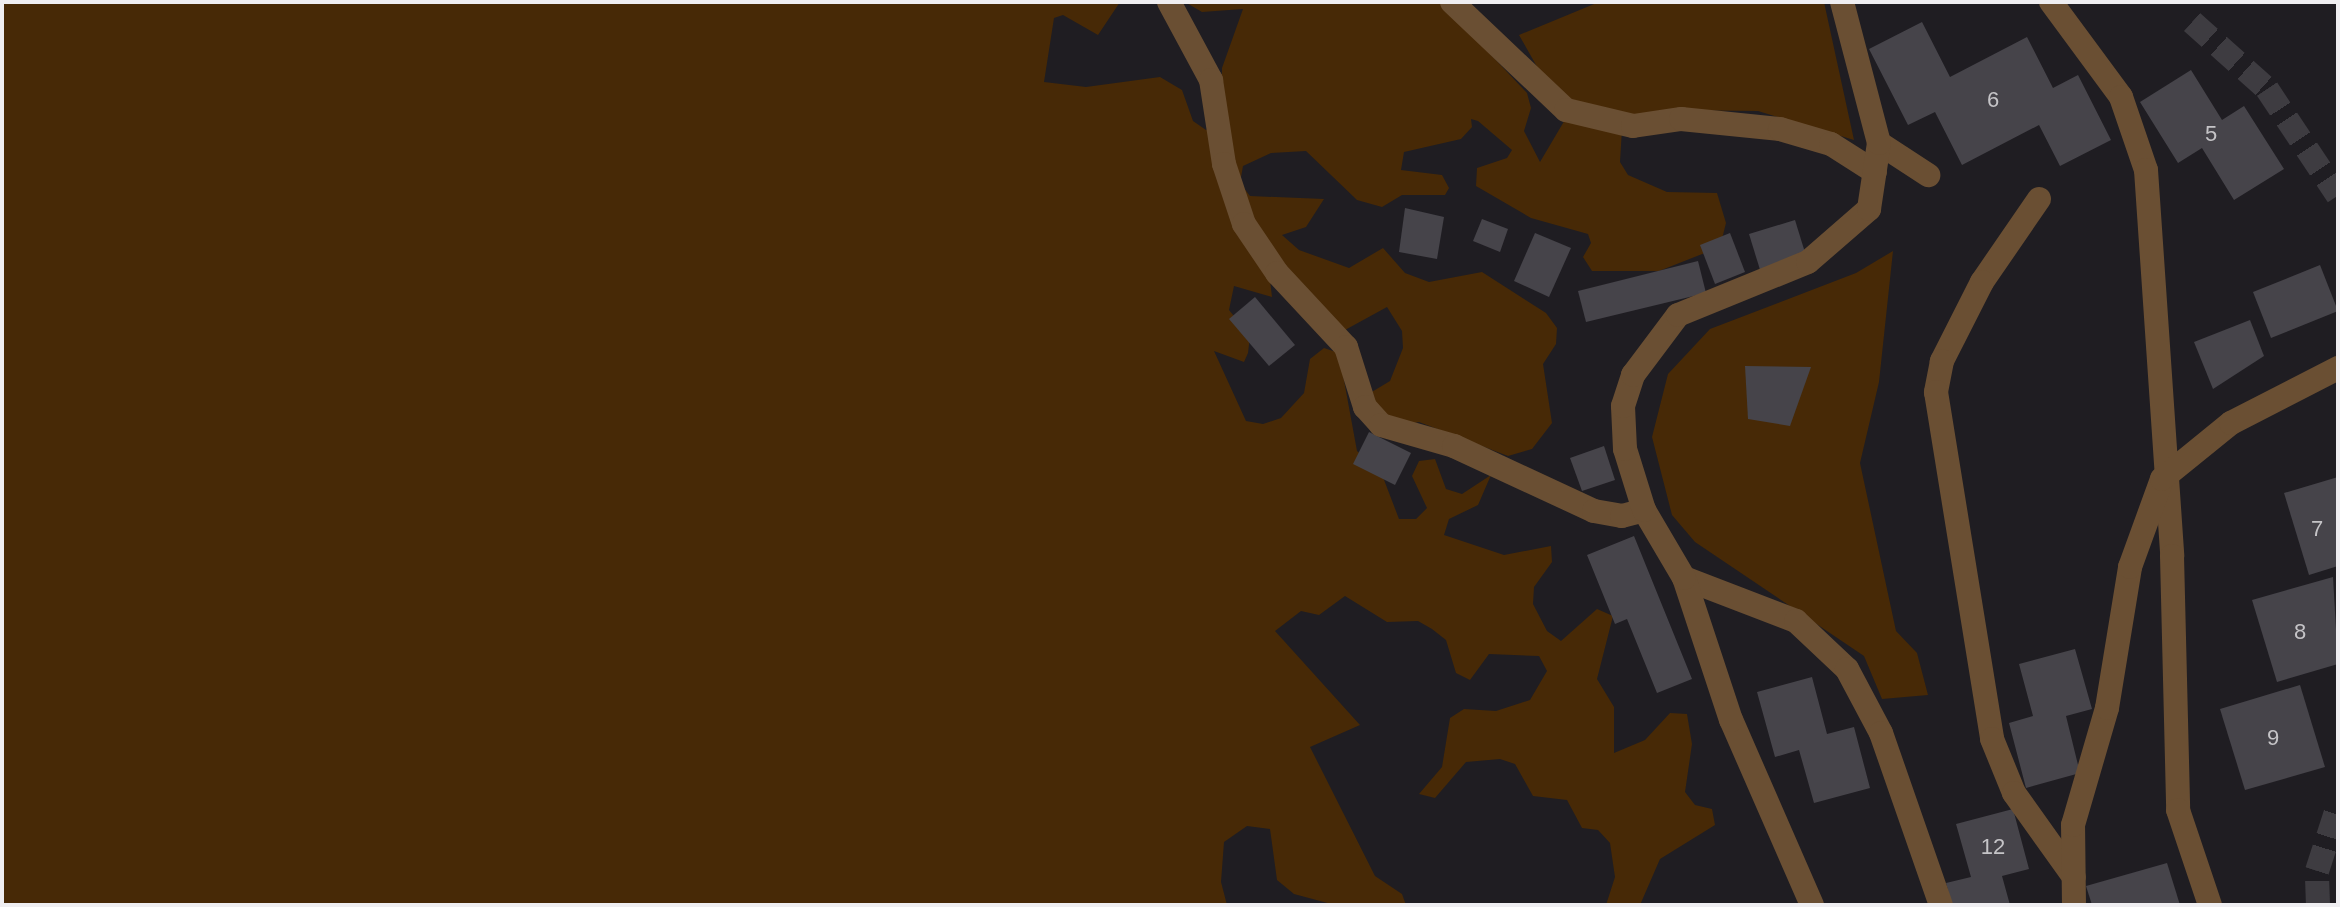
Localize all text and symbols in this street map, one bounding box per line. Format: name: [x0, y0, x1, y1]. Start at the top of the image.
house number: 6: [1987, 87, 1999, 113]
house number: 5: [2205, 121, 2217, 147]
house number: 7: [2311, 516, 2323, 542]
house number: 8: [2294, 619, 2306, 645]
house number: 9: [2267, 725, 2279, 751]
house number: 12: [1981, 834, 2005, 860]

